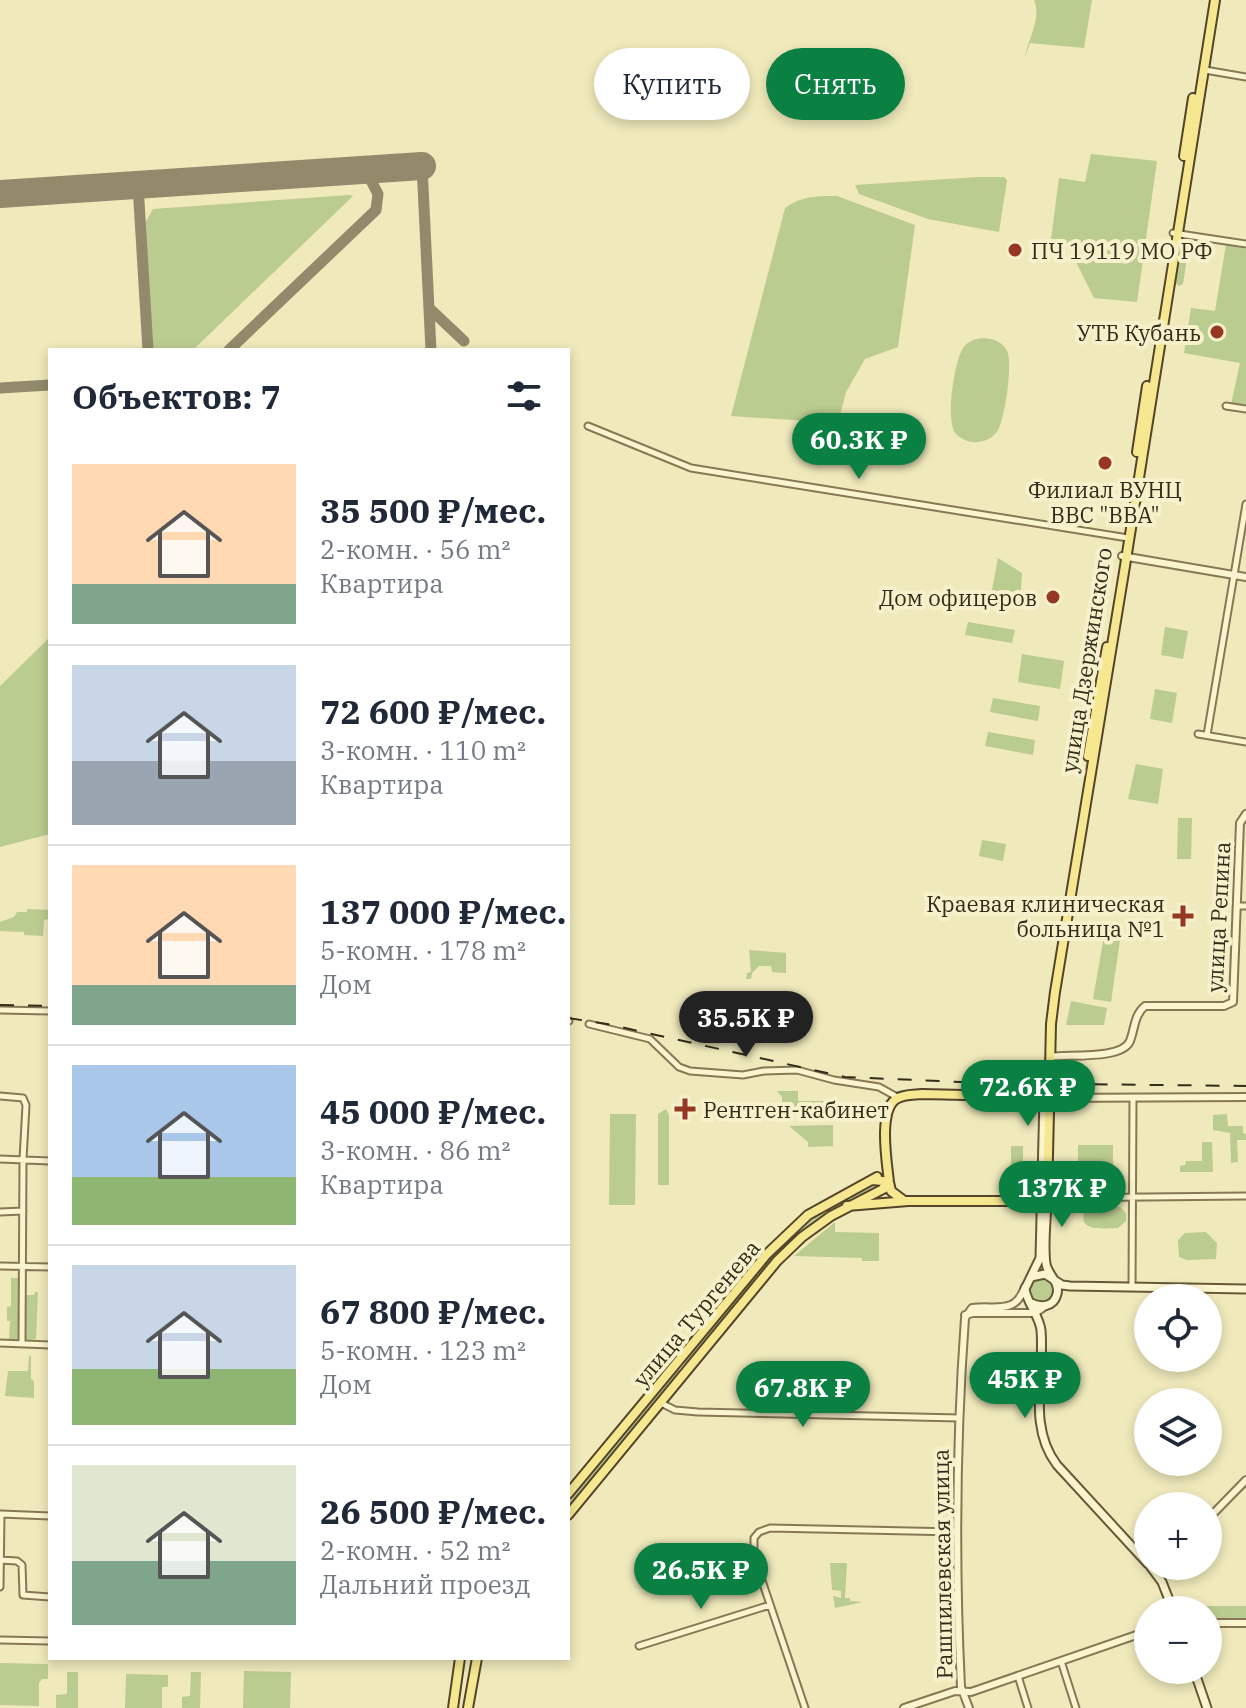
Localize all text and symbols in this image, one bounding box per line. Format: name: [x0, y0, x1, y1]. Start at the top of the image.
chip: Купить: [594, 48, 750, 120]
chip: Снять: [766, 48, 905, 120]
place label: ПЧ 19119 МО РФ: [1031, 236, 1212, 265]
marker: ПЧ 19119 МО РФ: [1006, 241, 1024, 259]
place label: УТБ Кубань: [1077, 318, 1201, 347]
marker: УТБ Кубань: [1208, 323, 1226, 341]
text: Объектов: 7: [72, 374, 281, 418]
icon: filters: [502, 374, 546, 418]
pin: 60.3K ₽: [785, 413, 933, 481]
text: 60.3K ₽: [810, 422, 908, 456]
marker: Филиал ВУНЦ ВВС "ВВА": [1096, 454, 1114, 472]
place label: Филиал ВУНЦ ВВС "ВВА": [1028, 475, 1182, 529]
text: 35 500 ₽/мес.: [320, 488, 546, 532]
icon: home: [136, 496, 232, 592]
text: 2-комн. · 56 m²: [320, 532, 511, 566]
street label: улица Дзержинского: [1054, 545, 1118, 775]
text: Квартира: [320, 566, 444, 600]
place label: Дом офицеров: [879, 583, 1037, 612]
marker: Дом офицеров: [1044, 588, 1062, 606]
text: 72 600 ₽/мес.: [320, 689, 546, 733]
icon: home: [136, 697, 232, 793]
text: 3-комн. · 110 m²: [320, 733, 526, 767]
text: Квартира: [320, 767, 444, 801]
street label: улица Репина: [1200, 841, 1236, 993]
text: 137 000 ₽/мес.: [320, 889, 566, 933]
place label: Краевая клиническая больница №1: [926, 889, 1165, 943]
icon: home: [136, 897, 232, 993]
marker: Краевая клиническая больница №1: [1172, 905, 1194, 927]
text: 5-комн. · 178 m²: [320, 933, 526, 967]
text: Дом: [320, 967, 372, 1001]
pin: 35.5K ₽: [672, 991, 820, 1059]
text: 35.5K ₽: [697, 1000, 795, 1034]
pin: 72.6K ₽: [954, 1060, 1102, 1128]
text: 72.6K ₽: [979, 1069, 1077, 1103]
text: 45 000 ₽/мес.: [320, 1089, 546, 1133]
place label: Рентген-кабинет: [703, 1095, 889, 1124]
icon: home: [136, 1097, 232, 1193]
marker: Рентген-кабинет: [674, 1098, 696, 1120]
text: 3-комн. · 86 m²: [320, 1133, 511, 1167]
pin: 137K ₽: [997, 1161, 1127, 1229]
text: Квартира: [320, 1167, 444, 1201]
text: 137K ₽: [1017, 1170, 1107, 1204]
street label: улица Тургенева: [626, 1234, 766, 1392]
map controls: [1134, 1284, 1222, 1684]
button: locate: [1134, 1284, 1222, 1372]
text: 67 800 ₽/мес.: [320, 1289, 546, 1333]
icon: home: [136, 1297, 232, 1393]
text: 5-комн. · 123 m²: [320, 1333, 526, 1367]
pin: 45K ₽: [969, 1352, 1081, 1420]
pin: 67.8K ₽: [729, 1361, 877, 1429]
text: 45K ₽: [988, 1361, 1062, 1395]
text: Дом: [320, 1367, 372, 1401]
text: 67.8K ₽: [754, 1370, 852, 1404]
button: layers: [1134, 1388, 1222, 1476]
street label: Рашпилевская улица: [925, 1449, 959, 1679]
text: 26 500 ₽/мес.: [320, 1489, 546, 1533]
button: +: [1134, 1492, 1222, 1580]
icon: home: [136, 1497, 232, 1593]
text: 2-комн. · 52 m²: [320, 1533, 511, 1567]
pin: 26.5K ₽: [627, 1543, 775, 1611]
text: 26.5K ₽: [652, 1552, 750, 1586]
text: Дальний проезд: [320, 1567, 531, 1601]
button: −: [1134, 1596, 1222, 1684]

